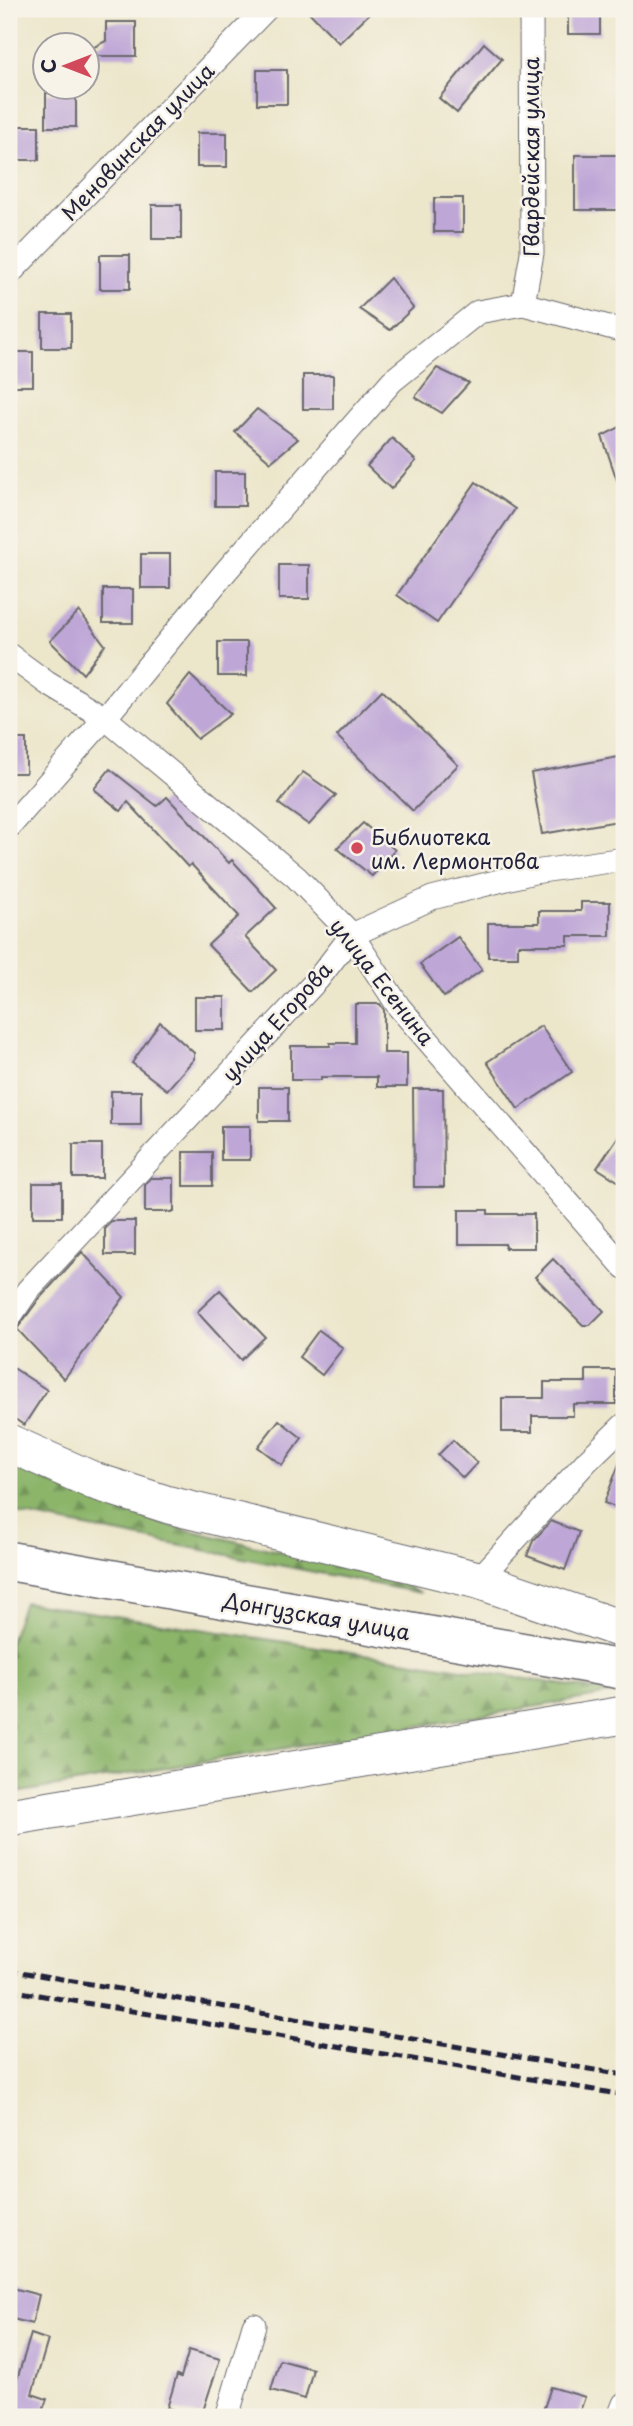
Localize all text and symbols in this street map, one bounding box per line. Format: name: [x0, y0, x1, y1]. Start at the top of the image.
north arrow: [32, 32, 102, 102]
street label: Меновинская улица: [53, 54, 221, 227]
street label: Гвардейская улица: [514, 56, 546, 257]
text: С: [34, 59, 62, 73]
place label: Библиотека им. Лермонтова: [371, 820, 539, 876]
marker: Библиотека им. Лермонтова: [349, 840, 365, 856]
street label: улица Есенина: [323, 911, 443, 1052]
street label: улица Егорова: [213, 954, 339, 1088]
street label: Донгузская улица: [220, 1583, 414, 1647]

